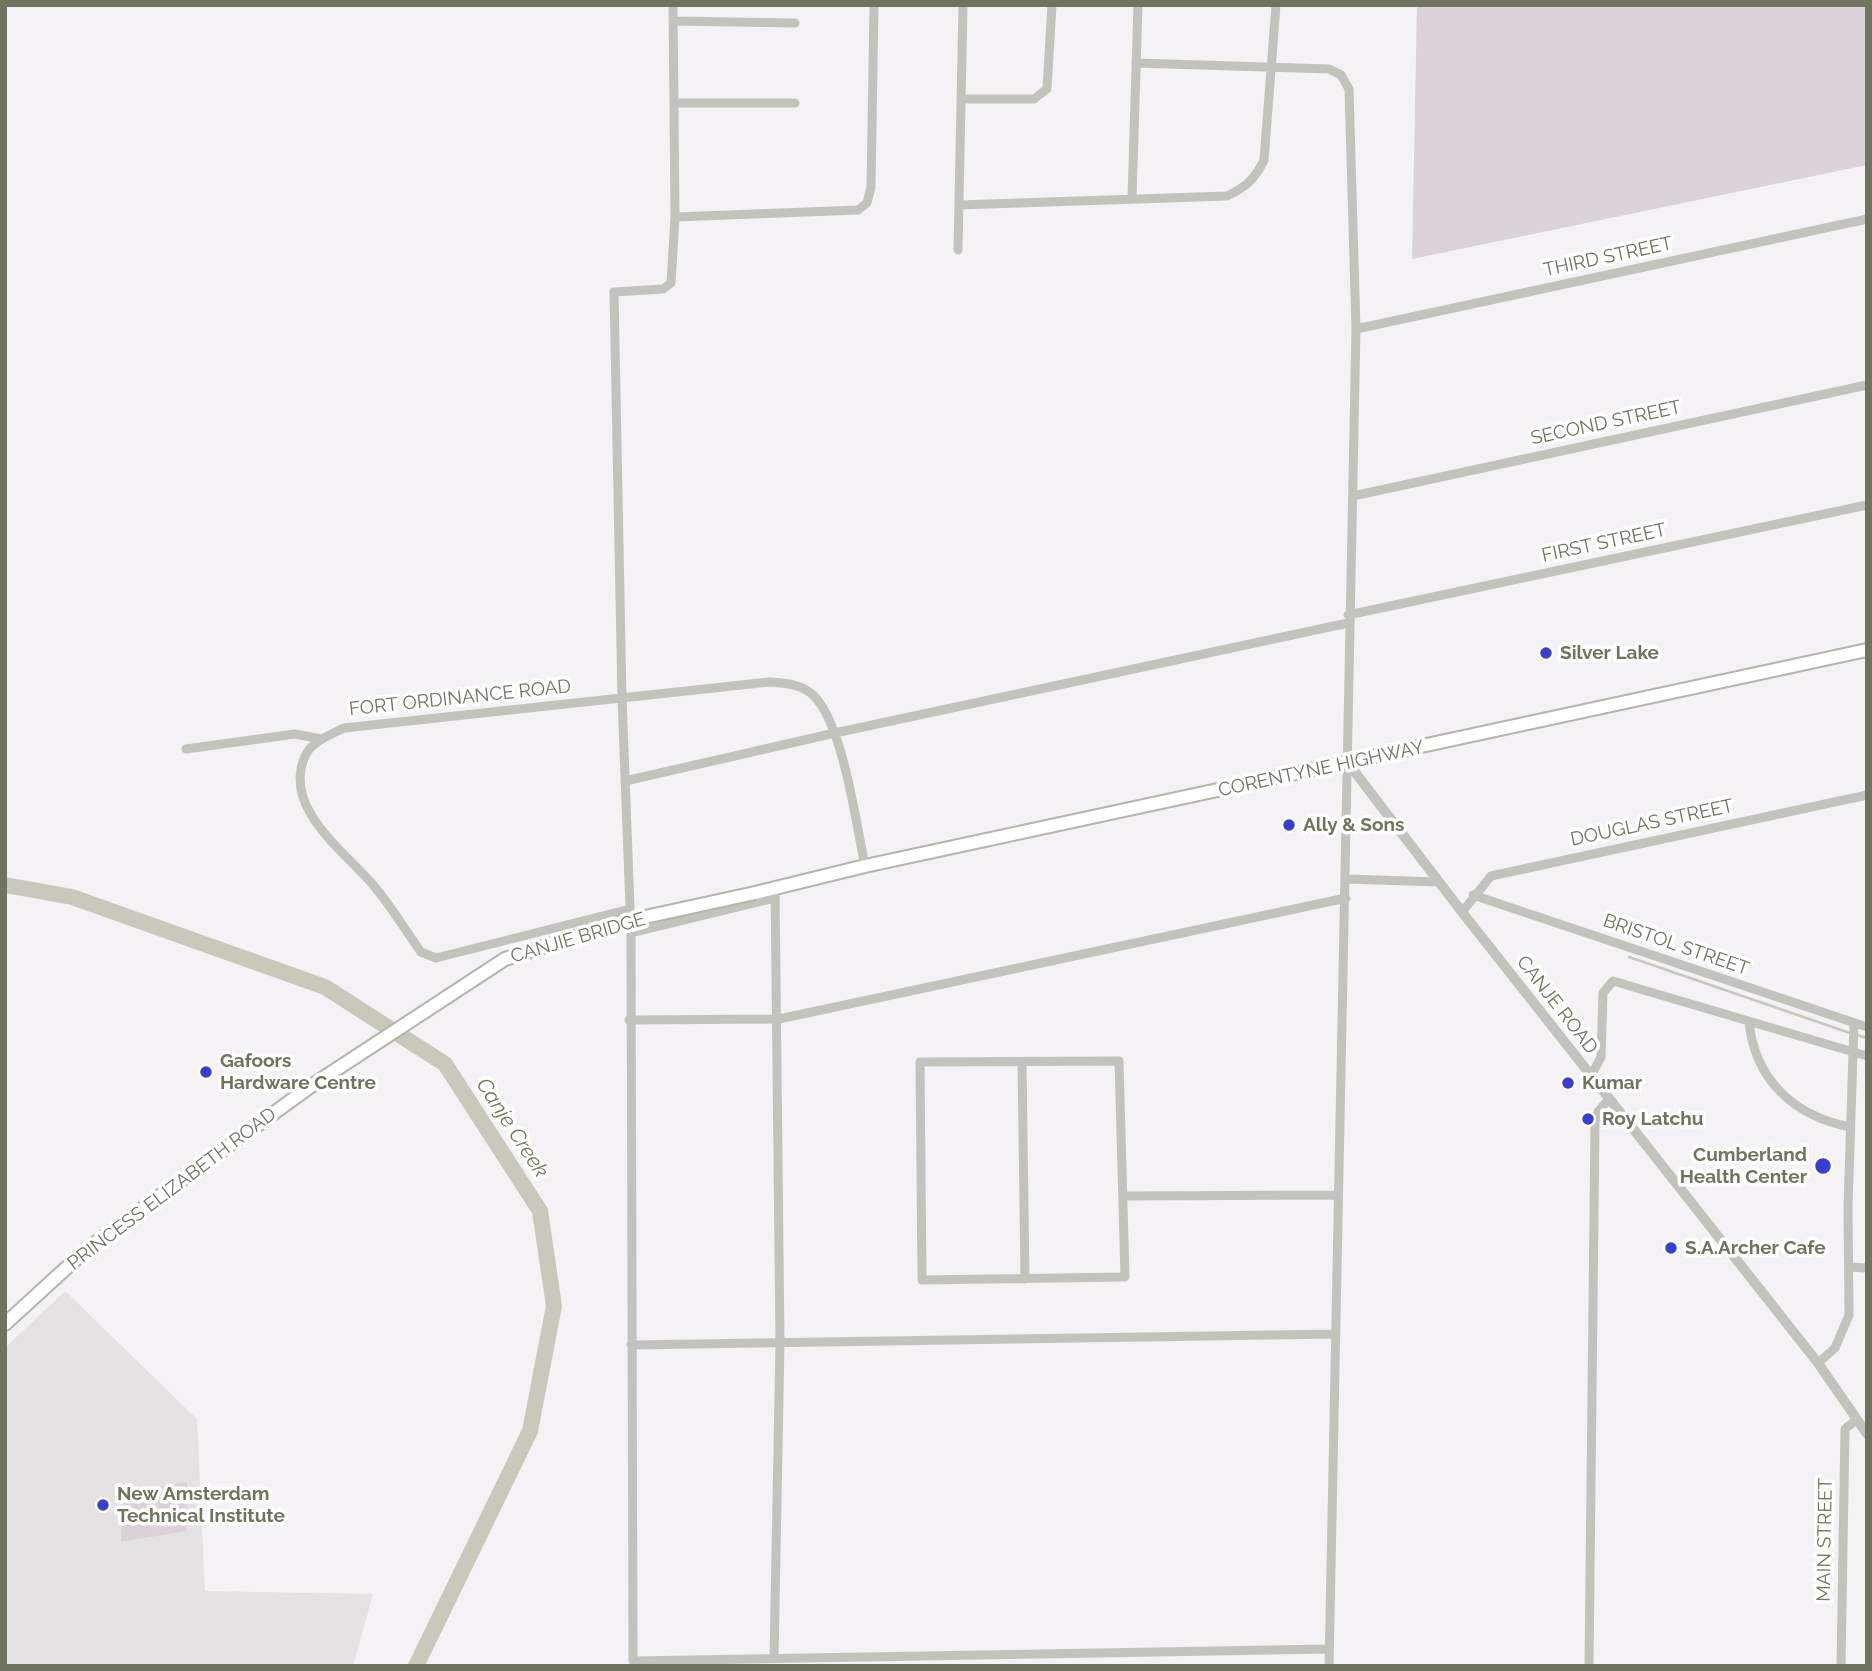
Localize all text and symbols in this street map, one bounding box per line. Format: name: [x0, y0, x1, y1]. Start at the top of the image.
street label: THIRD STREET: [1541, 232, 1675, 282]
street label: SECOND STREET: [1529, 396, 1683, 450]
street label: FIRST STREET: [1540, 519, 1668, 567]
place label: Silver Lake: [1560, 642, 1659, 664]
marker: Silver Lake: [1538, 645, 1554, 661]
street label: FORT ORDINANCE ROAD: [348, 675, 572, 721]
street label: CORENTYNE HIGHWAY: [1216, 736, 1426, 802]
street label: DOUGLAS STREET: [1568, 795, 1736, 851]
place label: Ally & Sons: [1303, 814, 1404, 836]
marker: Ally & Sons: [1281, 817, 1297, 833]
street label: CANJIE BRIDGE: [508, 908, 648, 968]
street label: BRISTOL STREET: [1600, 909, 1752, 981]
street label: CANJE ROAD: [1512, 951, 1602, 1059]
place label: Gafoors Hardware Centre: [220, 1050, 376, 1094]
marker: Gafoors Hardware Centre: [198, 1064, 214, 1080]
place label: Kumar: [1582, 1072, 1642, 1094]
water label: Canje Creek: [471, 1074, 553, 1182]
marker: Kumar: [1560, 1075, 1576, 1091]
street label: PRINCESS ELIZABETH ROAD: [63, 1103, 281, 1275]
place label: Roy Latchu: [1602, 1108, 1703, 1130]
marker: Roy Latchu: [1580, 1111, 1596, 1127]
place label: Cumberland Health Center: [1680, 1144, 1807, 1188]
marker: Cumberland Health Center: [1813, 1156, 1833, 1176]
place label: S.A.Archer Cafe: [1685, 1237, 1826, 1259]
marker: S.A.Archer Cafe: [1663, 1240, 1679, 1256]
street label: MAIN STREET: [1813, 1478, 1837, 1602]
place label: New Amsterdam Technical Institute: [117, 1483, 285, 1527]
marker: New Amsterdam Technical Institute: [95, 1497, 111, 1513]

